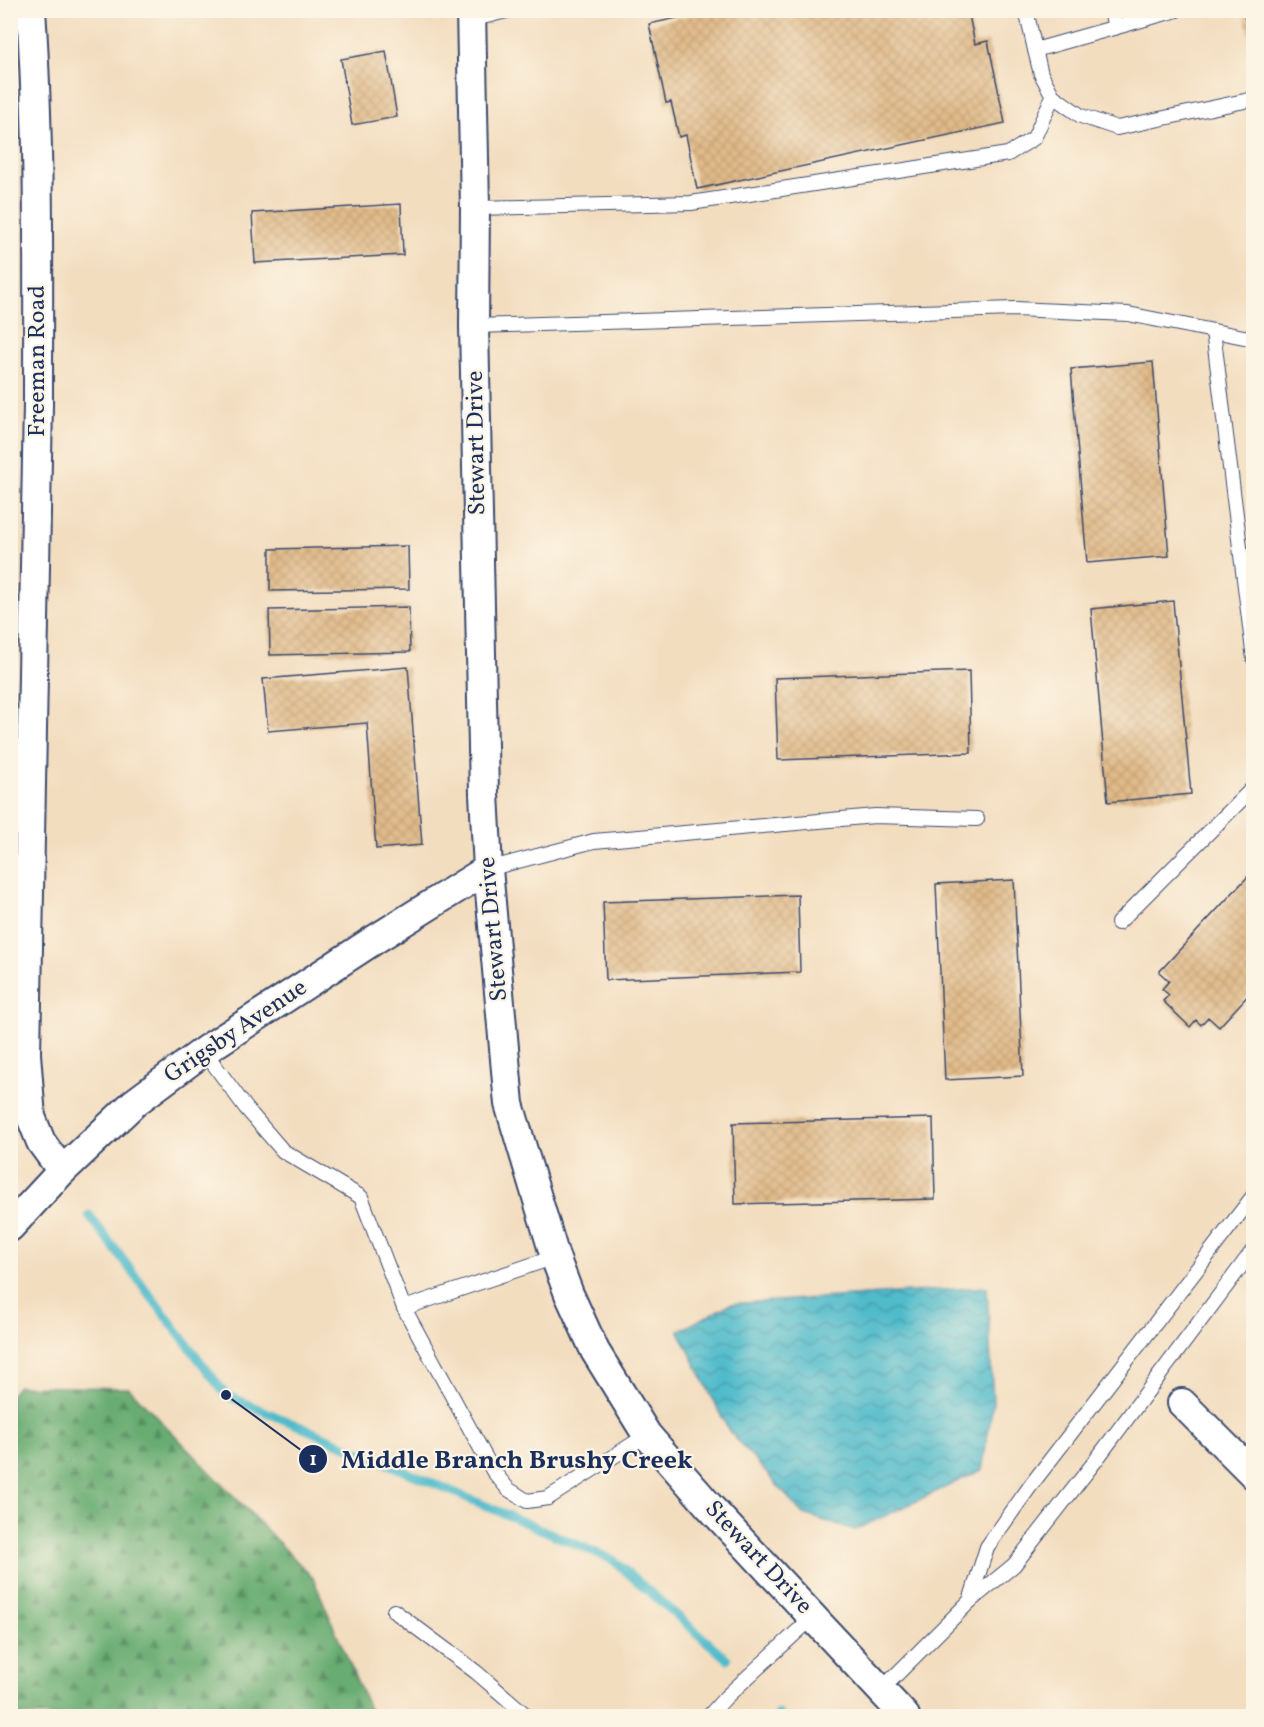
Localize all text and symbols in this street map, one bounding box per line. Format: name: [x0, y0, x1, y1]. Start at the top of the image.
street label: Freeman Road: [21, 285, 55, 437]
street label: Stewart Drive: [459, 370, 495, 516]
street label: Stewart Drive: [471, 855, 517, 1003]
street label: Grigsby Avenue: [158, 972, 314, 1092]
callout: Middle Branch Brushy Creek: [298, 1437, 705, 1481]
text: Middle Branch Brushy Creek: [341, 1443, 693, 1479]
text: 1: [309, 1448, 317, 1473]
street label: Stewart Drive: [696, 1493, 820, 1623]

